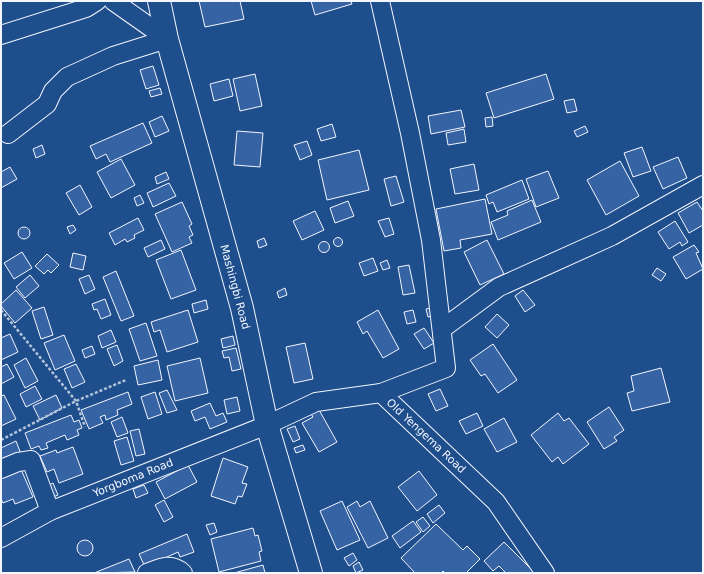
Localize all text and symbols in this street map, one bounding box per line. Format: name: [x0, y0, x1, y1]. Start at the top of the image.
street label: Mashingbi Road: [217, 243, 253, 331]
street label: Old Yengema Road: [384, 396, 468, 476]
street label: Yorgboma Road: [90, 456, 175, 500]

